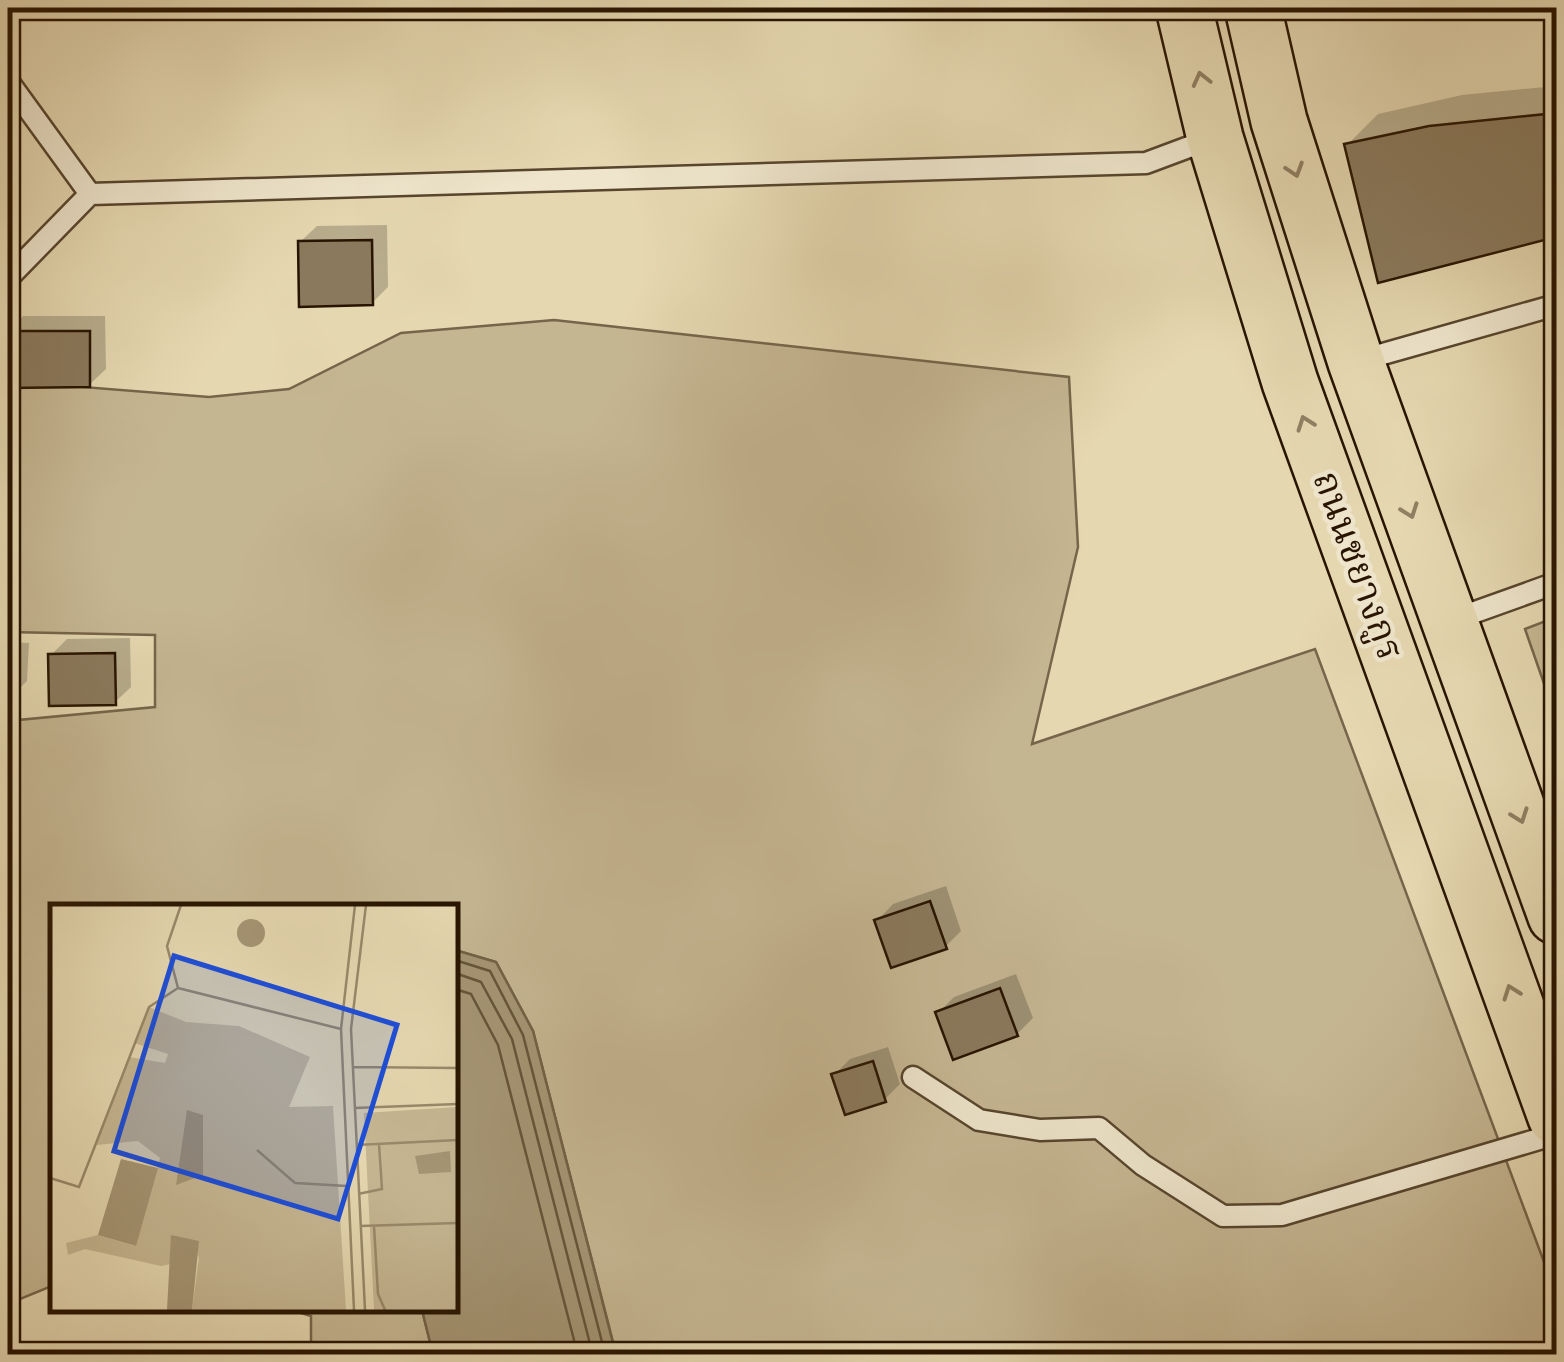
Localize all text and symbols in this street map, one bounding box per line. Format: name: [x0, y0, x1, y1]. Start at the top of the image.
one-way arrow: [1192, 71, 1213, 88]
one-way arrow: [1283, 160, 1303, 177]
one-way arrow: [1296, 416, 1317, 433]
street label: ถนนชยางกูร: [1301, 465, 1413, 667]
one-way arrow: [1398, 501, 1419, 518]
one-way arrow: [1508, 807, 1529, 824]
inset map: [50, 904, 458, 1312]
one-way arrow: [1502, 985, 1523, 1002]

